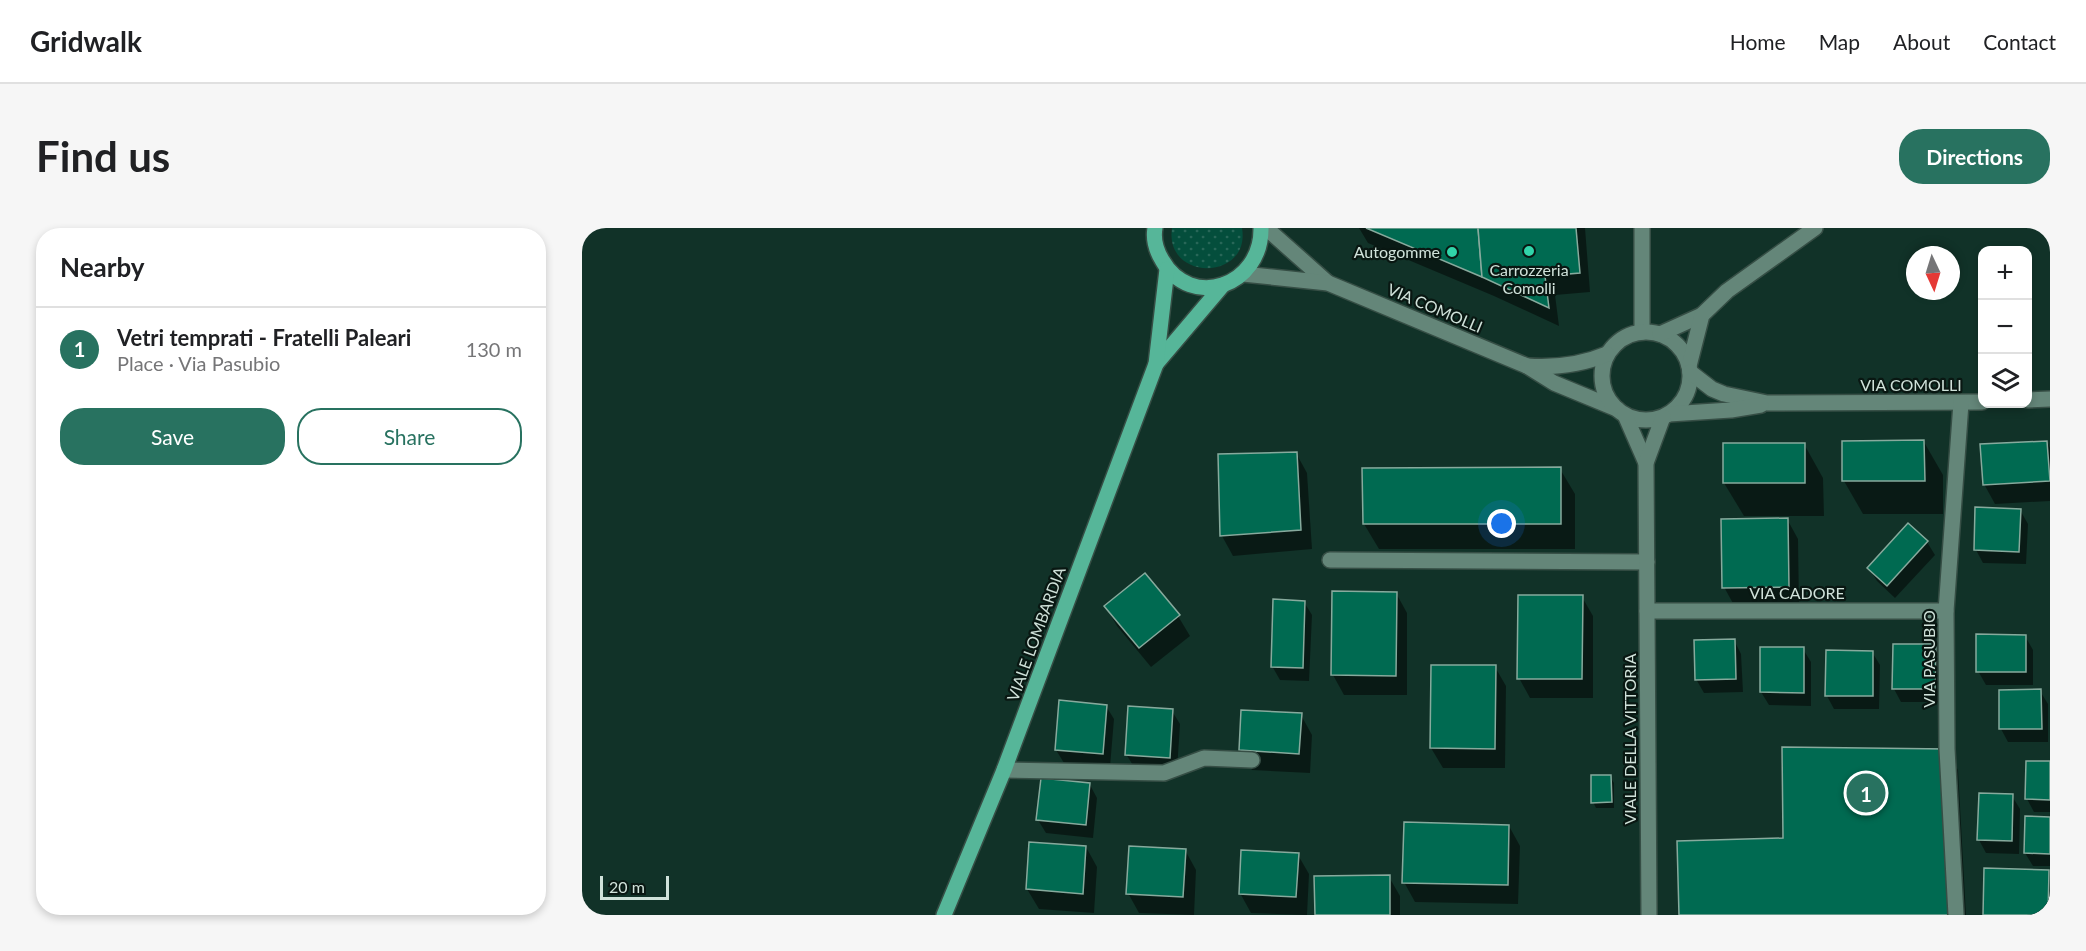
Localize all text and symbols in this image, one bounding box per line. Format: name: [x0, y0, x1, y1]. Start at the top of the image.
text: Gridwalk: [30, 24, 142, 58]
text: Home: [1730, 29, 1786, 54]
text: Map: [1819, 29, 1860, 54]
text: About: [1893, 29, 1950, 54]
text: Contact: [1983, 29, 2056, 54]
button: Directions: [1899, 129, 2050, 184]
text: Find us: [36, 131, 170, 181]
place label: Autogomme: [1354, 242, 1440, 261]
marker: Carrozzeria Comolli: [1522, 244, 1536, 258]
marker: Autogomme: [1445, 245, 1459, 259]
north arrow: [1906, 246, 1960, 300]
map controls: [1978, 246, 2032, 408]
button: +: [1978, 246, 2032, 300]
text: Nearby: [60, 251, 145, 283]
place label: Carrozzeria Comolli: [1489, 260, 1569, 297]
street label: VIA COMOLLI: [1385, 279, 1486, 336]
button: −: [1978, 300, 2032, 354]
text: Vetri temprati - Fratelli Paleari: [117, 324, 411, 351]
text: 1: [74, 337, 85, 361]
text: 130 m: [466, 337, 522, 361]
text: Place · Via Pasubio: [117, 351, 280, 375]
button: layers: [1978, 354, 2032, 408]
street label: VIA COMOLLI: [1860, 375, 1962, 394]
button: Save: [60, 408, 285, 465]
button: Share: [297, 408, 522, 465]
your location: [1487, 509, 1516, 538]
street label: VIALE LOMBARDIA: [1002, 564, 1069, 704]
street label: VIA CADORE: [1749, 583, 1845, 602]
street label: VIA PASUBIO: [1919, 610, 1938, 708]
street label: VIALE DELLA VITTORIA: [1620, 653, 1639, 825]
pin: 1: [1846, 770, 1886, 816]
scale bar: [600, 873, 669, 900]
text: 20 m: [609, 877, 645, 896]

